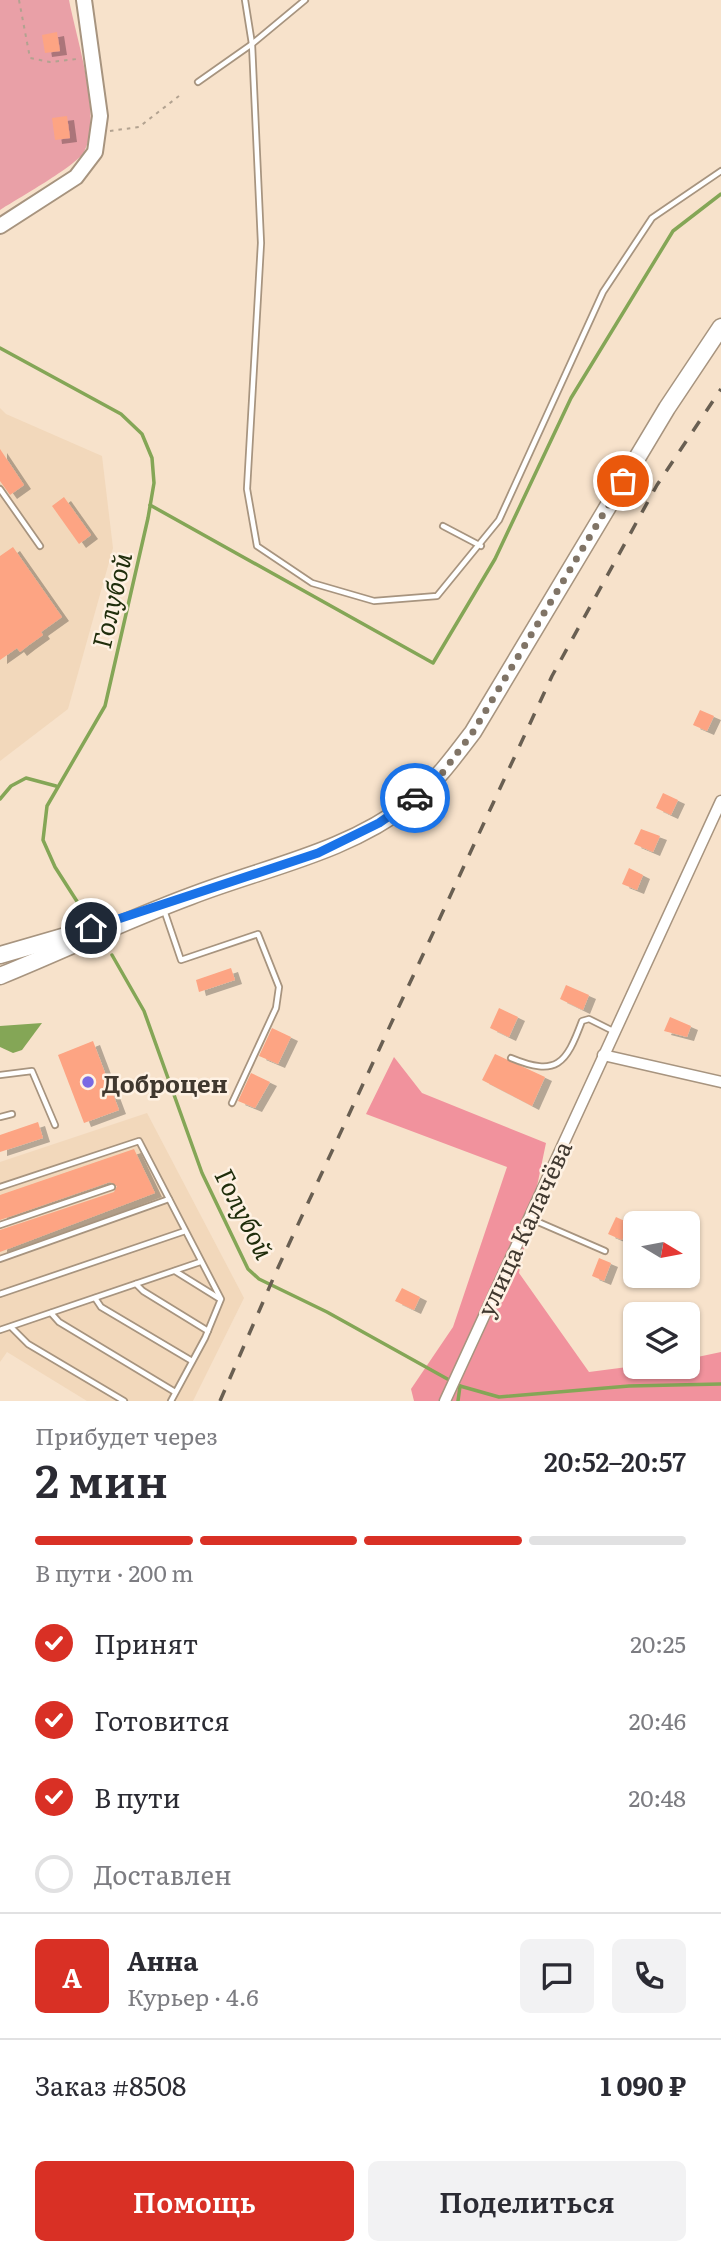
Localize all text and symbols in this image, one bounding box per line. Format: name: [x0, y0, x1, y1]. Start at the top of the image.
pin: [593, 451, 653, 511]
icon: bag: [604, 462, 642, 500]
water label: Голубой: [80, 548, 140, 652]
courier: [380, 763, 450, 833]
icon: car: [396, 779, 434, 817]
pin: [61, 898, 121, 958]
icon: home: [72, 909, 110, 947]
place label: Доброцен: [102, 1065, 228, 1100]
marker: Доброцен: [80, 1074, 96, 1090]
street label: улица Калачёва: [467, 1134, 579, 1322]
water label: Голубой: [207, 1161, 286, 1266]
north arrow: [623, 1211, 700, 1288]
map controls: [623, 1211, 700, 1379]
button: layers: [623, 1302, 700, 1379]
text: Прибудет через: [35, 1418, 218, 1452]
text: 20:52–20:57: [544, 1441, 686, 1480]
text: 2 мин: [35, 1444, 168, 1512]
text: В пути · 200 m: [35, 1555, 194, 1589]
text: Принят: [94, 1623, 198, 1662]
icon: check: [35, 1624, 73, 1662]
text: 20:25: [630, 1626, 686, 1660]
text: Готовится: [94, 1700, 230, 1739]
icon: check: [35, 1701, 73, 1739]
text: 20:46: [629, 1703, 686, 1737]
text: В пути: [94, 1777, 181, 1816]
icon: check: [35, 1778, 73, 1816]
text: 20:48: [629, 1780, 686, 1814]
text: Доставлен: [94, 1854, 232, 1893]
button: chat: [520, 1939, 594, 2013]
button: phone: [612, 1939, 686, 2013]
text: Анна: [127, 1940, 198, 1979]
text: А: [62, 1957, 82, 1996]
text: Курьер · 4.6: [127, 1979, 259, 2013]
text: Заказ #8508: [35, 2065, 186, 2104]
text: 1 090 ₽: [600, 2065, 686, 2104]
button: Помощь: [35, 2161, 354, 2241]
button: Поделиться: [368, 2161, 686, 2241]

